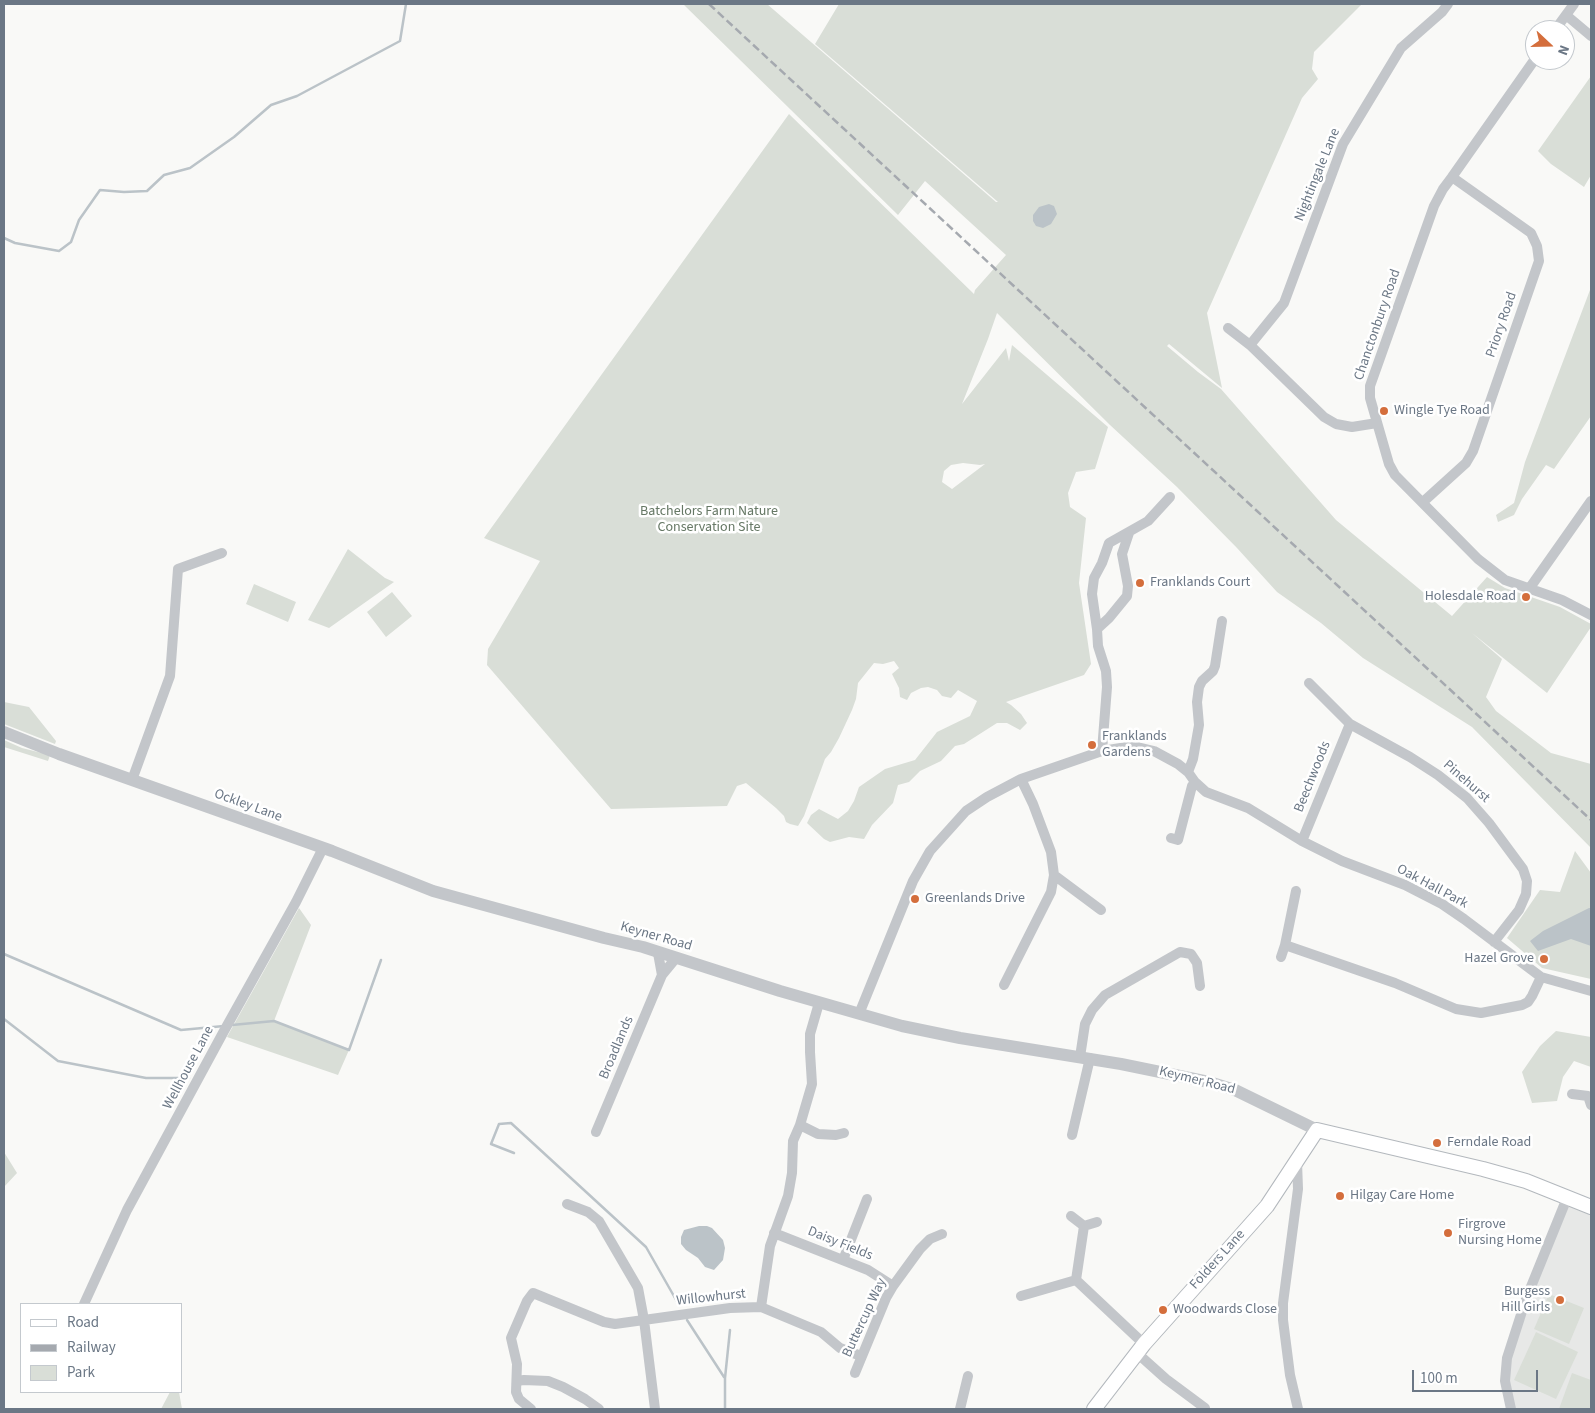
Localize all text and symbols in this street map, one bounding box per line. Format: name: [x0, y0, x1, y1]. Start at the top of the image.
north arrow: [1525, 20, 1575, 70]
text: N: [1552, 42, 1574, 58]
street label: Nightingale Lane: [1292, 126, 1344, 224]
street label: Chanctonbury Road: [1351, 267, 1405, 383]
street label: Priory Road: [1483, 290, 1521, 360]
place label: Wingle Tye Road: [1394, 403, 1490, 419]
marker: Wingle Tye Road: [1378, 405, 1390, 417]
park label: Batchelors Farm Nature Conservation Site: [640, 504, 778, 536]
place label: Franklands Court: [1150, 575, 1250, 591]
marker: Franklands Court: [1134, 577, 1146, 589]
place label: Holesdale Road: [1425, 589, 1516, 605]
marker: Holesdale Road: [1520, 591, 1532, 603]
place label: Franklands Gardens: [1102, 729, 1167, 762]
marker: Franklands Gardens: [1086, 739, 1098, 751]
street label: Beechwoods: [1291, 739, 1335, 815]
street label: Pinehurst: [1439, 757, 1493, 807]
street label: Ockley Lane: [212, 786, 284, 826]
street label: Oak Hall Park: [1393, 861, 1471, 913]
place label: Greenlands Drive: [925, 891, 1025, 907]
marker: Greenlands Drive: [909, 893, 921, 905]
street label: Keyner Road: [618, 919, 694, 955]
place label: Hazel Grove: [1464, 951, 1534, 967]
marker: Hazel Grove: [1538, 953, 1550, 965]
street label: Broadlands: [596, 1014, 638, 1082]
street label: Wellhouse Lane: [160, 1023, 218, 1113]
street label: Keymer Road: [1157, 1063, 1237, 1099]
place label: Ferndale Road: [1447, 1135, 1531, 1151]
marker: Ferndale Road: [1431, 1137, 1443, 1149]
place label: Hilgay Care Home: [1350, 1188, 1454, 1204]
marker: Hilgay Care Home: [1334, 1190, 1346, 1202]
place label: Firgrove Nursing Home: [1458, 1217, 1542, 1250]
street label: Daisy Fields: [805, 1223, 875, 1265]
street label: Folders Lane: [1187, 1227, 1249, 1293]
marker: Firgrove Nursing Home: [1442, 1227, 1454, 1239]
street label: Buttercup Way: [839, 1276, 891, 1360]
place label: Burgess Hill Girls: [1501, 1284, 1550, 1316]
street label: Willowhurst: [676, 1286, 746, 1310]
marker: Burgess Hill Girls: [1554, 1294, 1566, 1306]
place label: Woodwards Close: [1173, 1302, 1277, 1318]
legend: [20, 1303, 182, 1393]
marker: Woodwards Close: [1157, 1304, 1169, 1316]
text: Road: [67, 1312, 99, 1333]
text: Railway: [67, 1337, 116, 1358]
scale bar: [1415, 1360, 1541, 1392]
text: Park: [67, 1362, 95, 1383]
text: 100 m: [1420, 1368, 1458, 1389]

